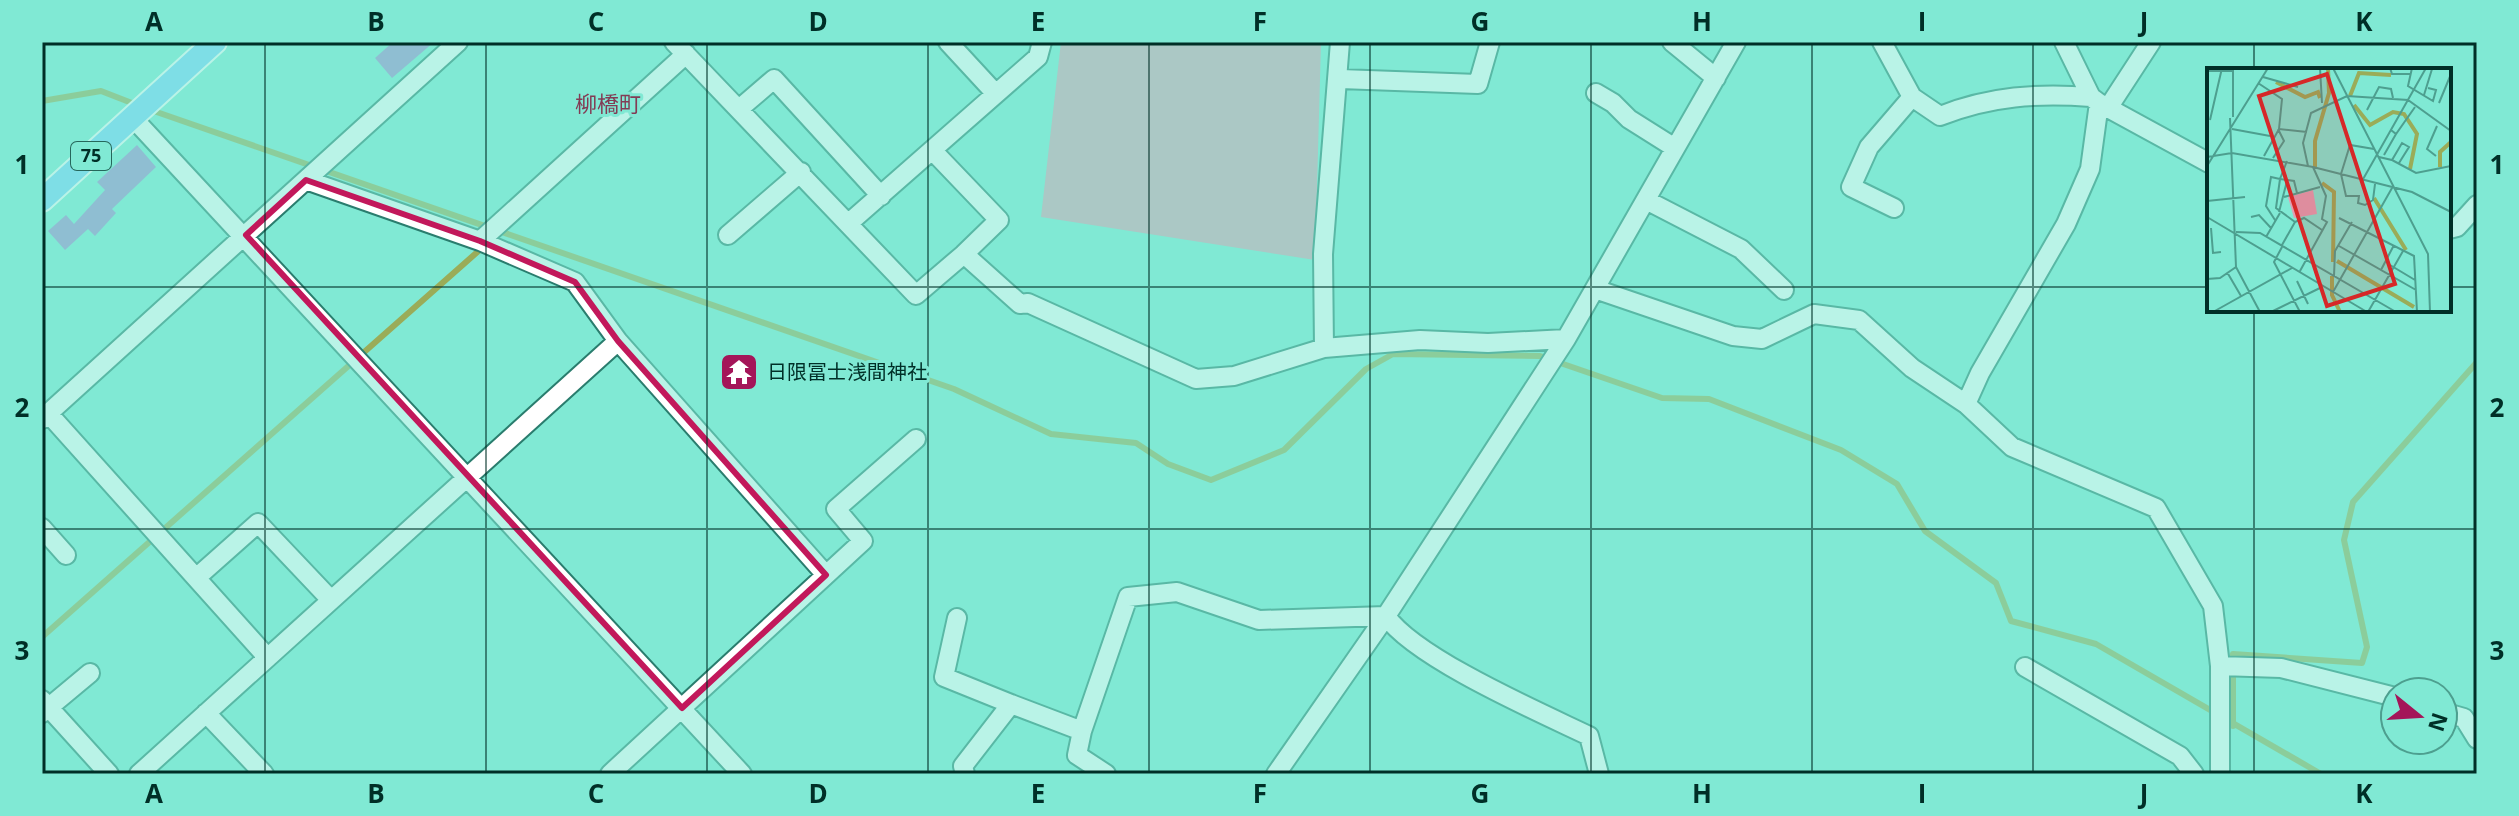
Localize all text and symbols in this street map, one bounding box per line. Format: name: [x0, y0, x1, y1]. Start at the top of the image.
text: A: [145, 3, 163, 39]
text: B: [367, 3, 385, 39]
text: C: [588, 3, 604, 39]
text: D: [808, 3, 828, 39]
text: E: [1031, 3, 1045, 39]
text: F: [1253, 3, 1267, 39]
text: G: [1471, 3, 1489, 39]
text: H: [1692, 3, 1712, 39]
text: I: [1918, 3, 1926, 39]
text: J: [2138, 3, 2148, 39]
text: K: [2355, 3, 2373, 39]
inset map: [2207, 68, 2451, 312]
district label: 柳橋町: [575, 88, 641, 118]
road number: 75: [71, 142, 111, 170]
text: 1: [15, 146, 29, 182]
text: 1: [2490, 146, 2504, 182]
temple icon: 日限冨士浅間神社: [718, 351, 760, 393]
place label: 日限冨士浅間神社: [767, 358, 927, 385]
text: 2: [15, 389, 30, 425]
text: 2: [2490, 389, 2505, 425]
text: 3: [15, 632, 29, 668]
text: 3: [2490, 632, 2504, 668]
north arrow: [2379, 676, 2459, 756]
text: N: [2422, 709, 2456, 736]
text: A: [145, 775, 163, 811]
text: B: [367, 775, 385, 811]
text: C: [588, 775, 604, 811]
text: D: [808, 775, 828, 811]
text: E: [1031, 775, 1045, 811]
text: F: [1253, 775, 1267, 811]
text: G: [1471, 775, 1489, 811]
text: H: [1692, 775, 1712, 811]
text: I: [1918, 775, 1926, 811]
text: J: [2138, 775, 2148, 811]
text: K: [2355, 775, 2373, 811]

